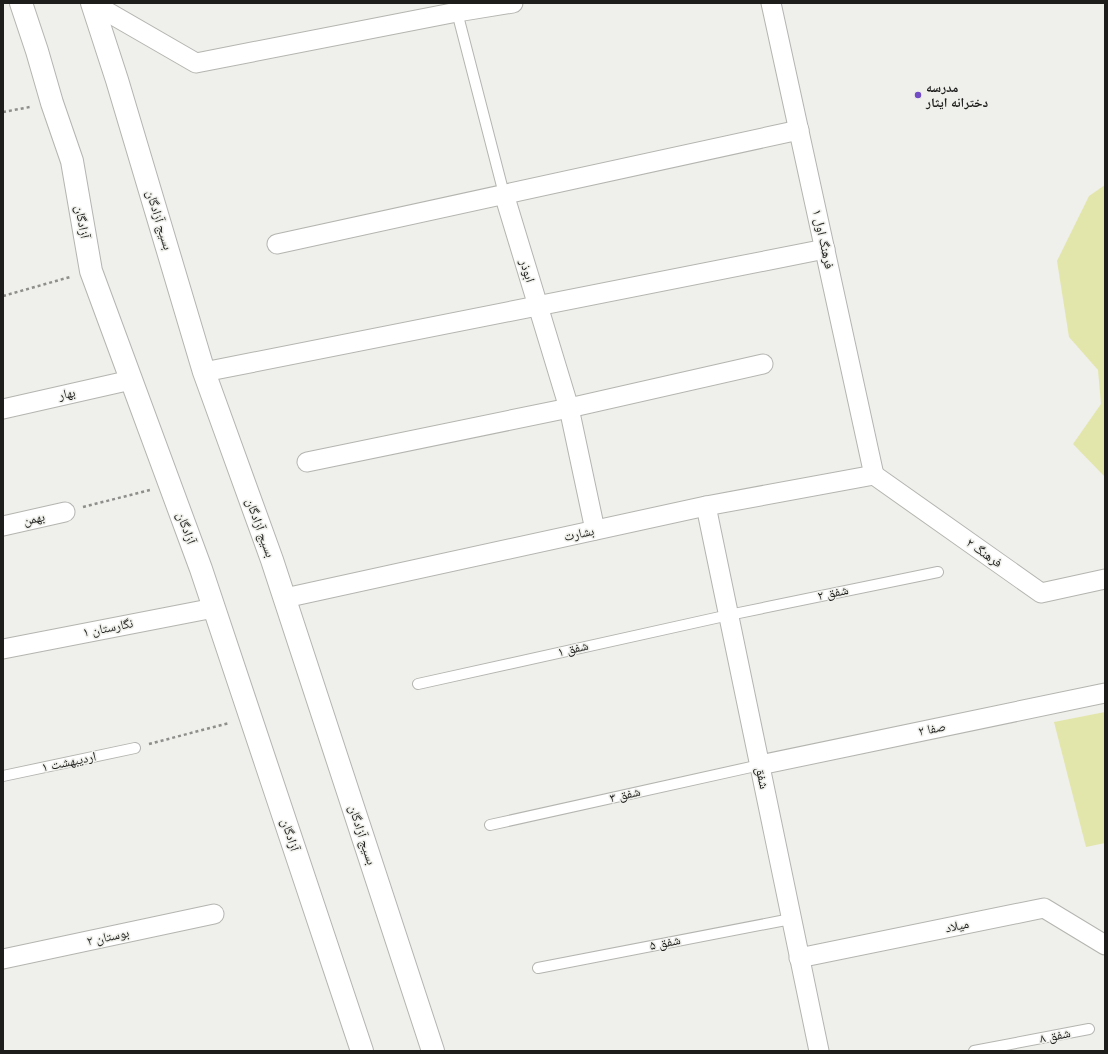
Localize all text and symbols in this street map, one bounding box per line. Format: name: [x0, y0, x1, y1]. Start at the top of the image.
place label: مدرسه دخترانه ایثار: [925, 79, 989, 112]
marker: مدرسه دخترانه ایثار: [913, 90, 923, 100]
street label: بسیج آزادگان: [141, 188, 177, 252]
street label: آزادگان: [70, 204, 94, 240]
street label: فرهنگ اول ۱: [808, 207, 838, 271]
street label: ابوذر: [515, 256, 539, 285]
street label: بهار: [56, 383, 77, 405]
street label: بسیج آزادگان: [241, 496, 279, 560]
street label: بهمن: [21, 508, 47, 530]
street label: آزادگان: [172, 509, 200, 547]
street label: بشارت: [562, 522, 596, 546]
street label: فرهنگ ۲: [962, 534, 1006, 572]
street label: شفق ۲: [816, 581, 850, 605]
street label: نگارستان ۱: [81, 614, 135, 642]
street label: شفق ۱: [556, 637, 590, 661]
street label: صفا ۲: [917, 717, 947, 741]
street label: اردیبهشت ۱: [40, 747, 98, 777]
street label: شفق: [751, 765, 773, 791]
street label: شفق ۳: [608, 783, 642, 807]
street label: بسیج آزادگان: [344, 803, 380, 867]
street label: آزادگان: [276, 817, 304, 854]
street label: میلاد: [943, 915, 971, 937]
street label: بوستان ۲: [85, 924, 131, 950]
street label: شفق ۵: [648, 931, 682, 955]
street label: شفق ۸: [1038, 1024, 1072, 1048]

